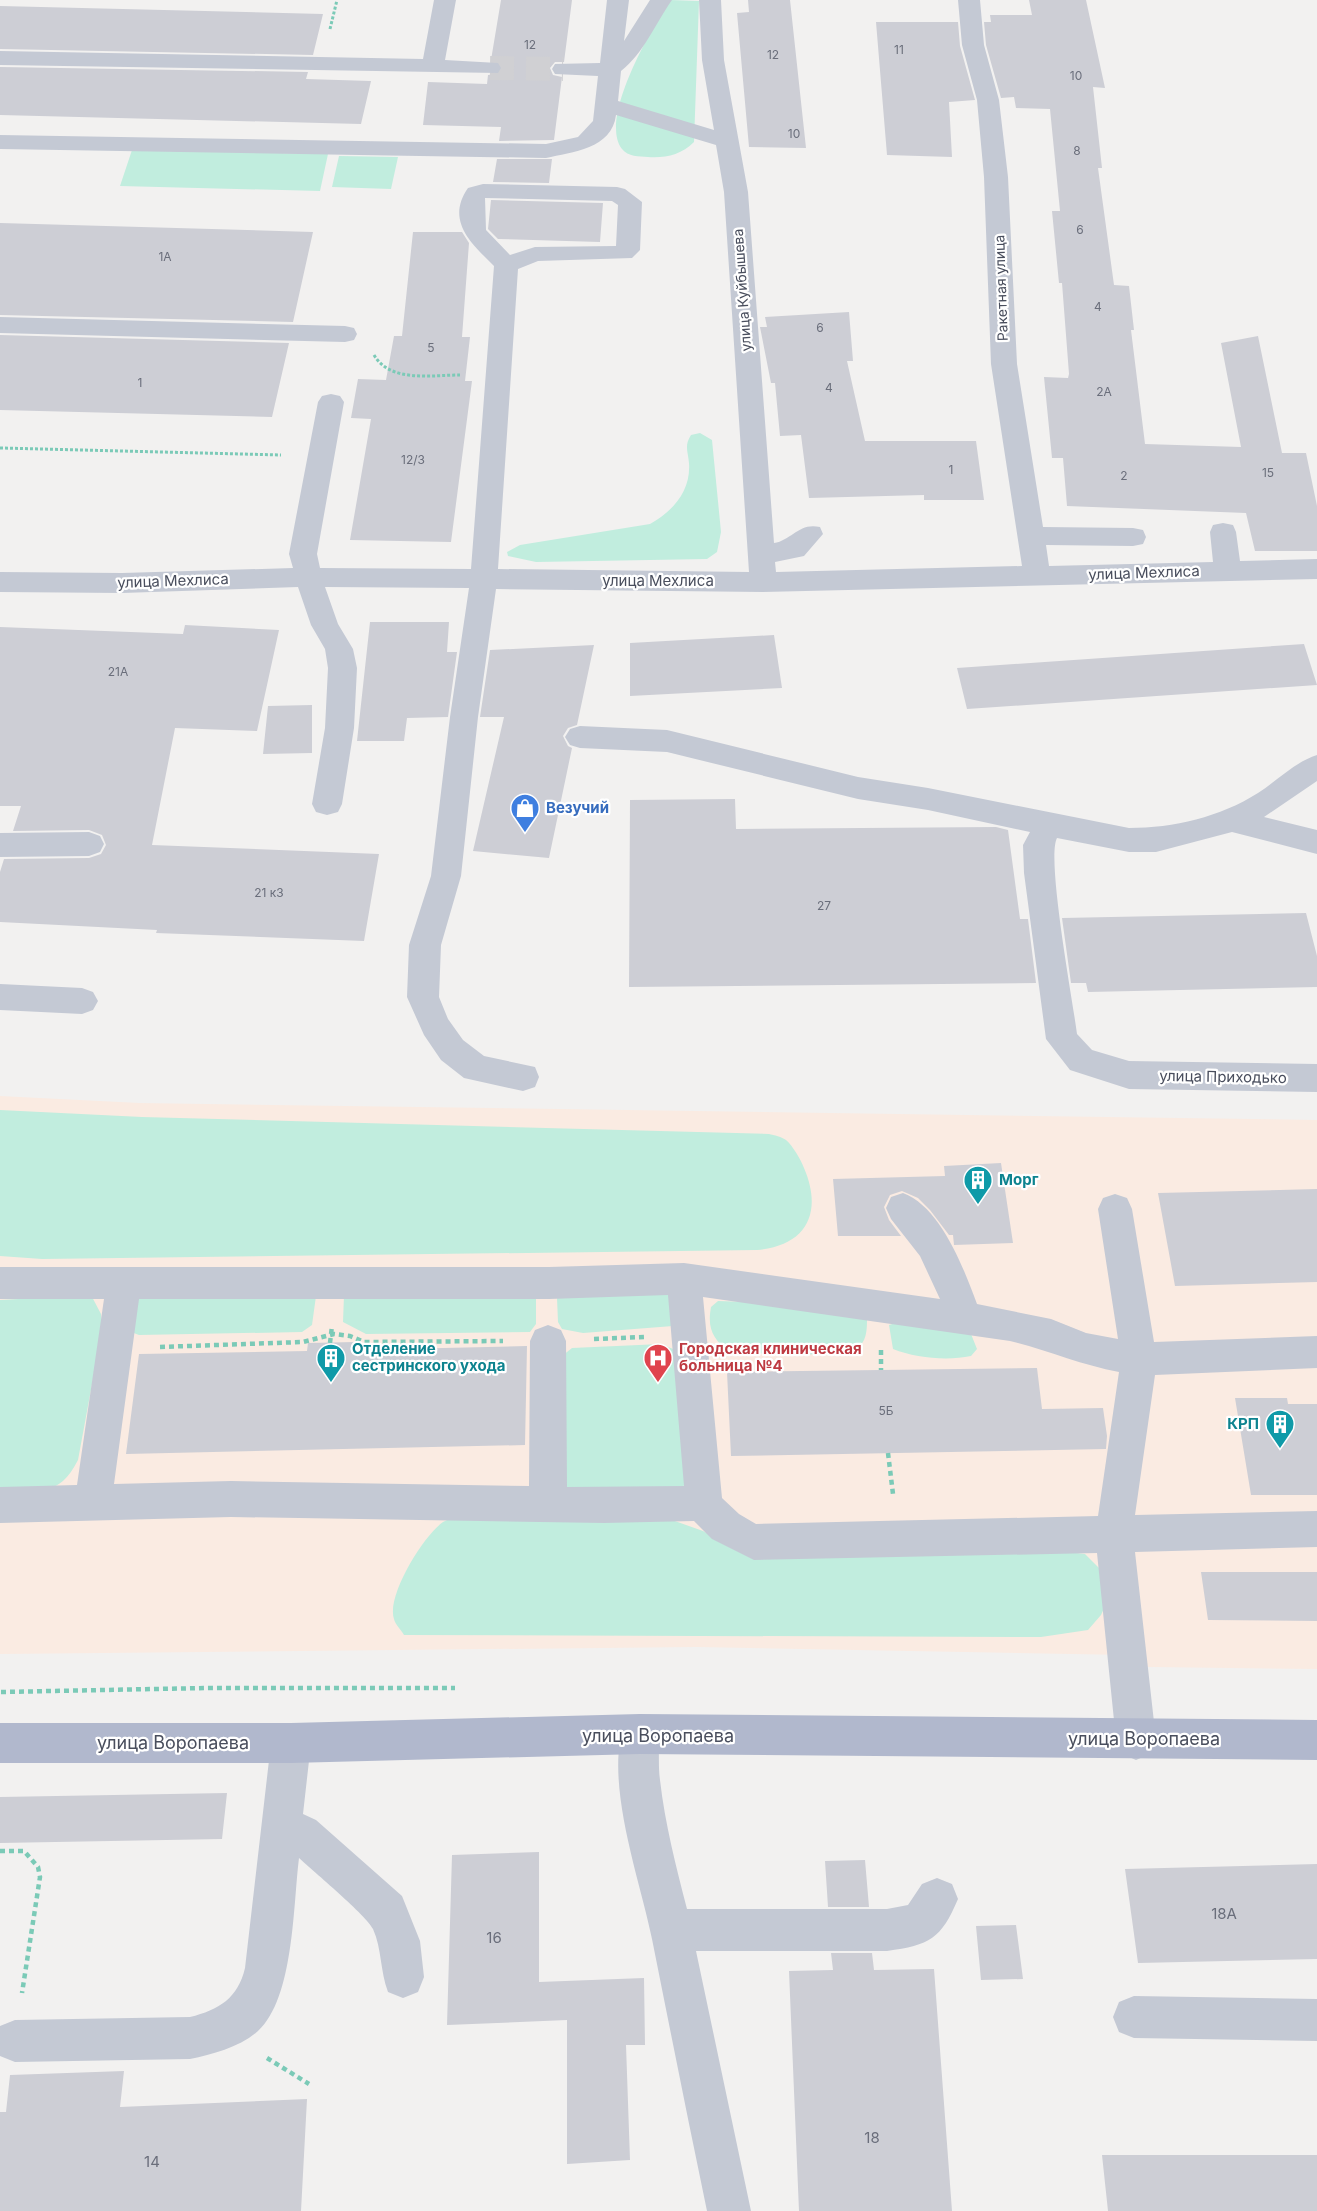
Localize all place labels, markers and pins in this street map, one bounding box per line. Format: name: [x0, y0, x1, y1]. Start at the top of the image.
shop icon: Везучий: [509, 792, 541, 834]
place label: Везучий: [546, 798, 609, 817]
building icon: Морг: [962, 1164, 994, 1206]
place label: Морг: [999, 1170, 1039, 1189]
place label: Отделение сестринского ухода: [352, 1339, 505, 1375]
place label: Городская клиническая больница №4: [679, 1339, 862, 1375]
building icon: Отделение сестринского ухода: [315, 1342, 347, 1384]
hospital icon: Городская клиническая больница №4: [642, 1342, 674, 1384]
building icon: КРП: [1264, 1408, 1296, 1450]
place label: КРП: [1227, 1414, 1259, 1433]

